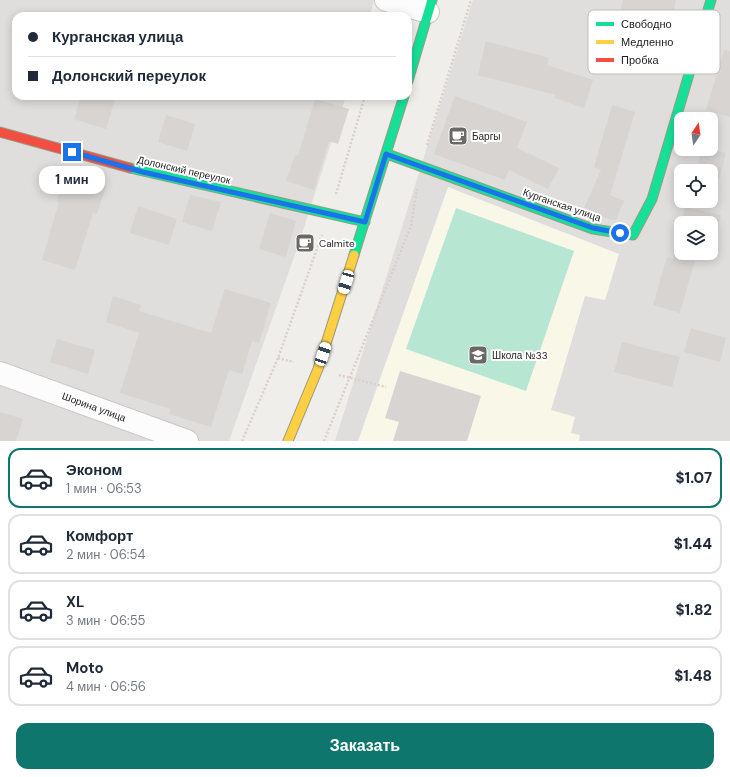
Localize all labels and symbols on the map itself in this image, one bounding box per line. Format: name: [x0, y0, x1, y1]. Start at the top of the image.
legend: [588, 10, 720, 74]
text: Свободно: [621, 17, 672, 31]
text: Медленно: [621, 35, 673, 49]
text: Пробка: [621, 53, 659, 67]
north arrow: [674, 112, 718, 156]
cafe icon: Баргы: [447, 125, 469, 147]
place label: Баргы: [472, 130, 501, 143]
route end: [63, 143, 81, 161]
street label: Долонский переулок: [136, 153, 232, 187]
callout: 1 мин: [39, 166, 105, 194]
street label: Курганская улица: [521, 186, 603, 225]
route start: [611, 224, 629, 242]
cafe icon: Calmite: [294, 232, 316, 254]
place label: Calmite: [319, 237, 355, 250]
car: [337, 269, 355, 295]
car: [314, 341, 332, 367]
school or university icon: Школа №33: [467, 344, 489, 366]
place label: Школа №33: [492, 349, 548, 362]
street label: Шорина улица: [60, 389, 128, 425]

